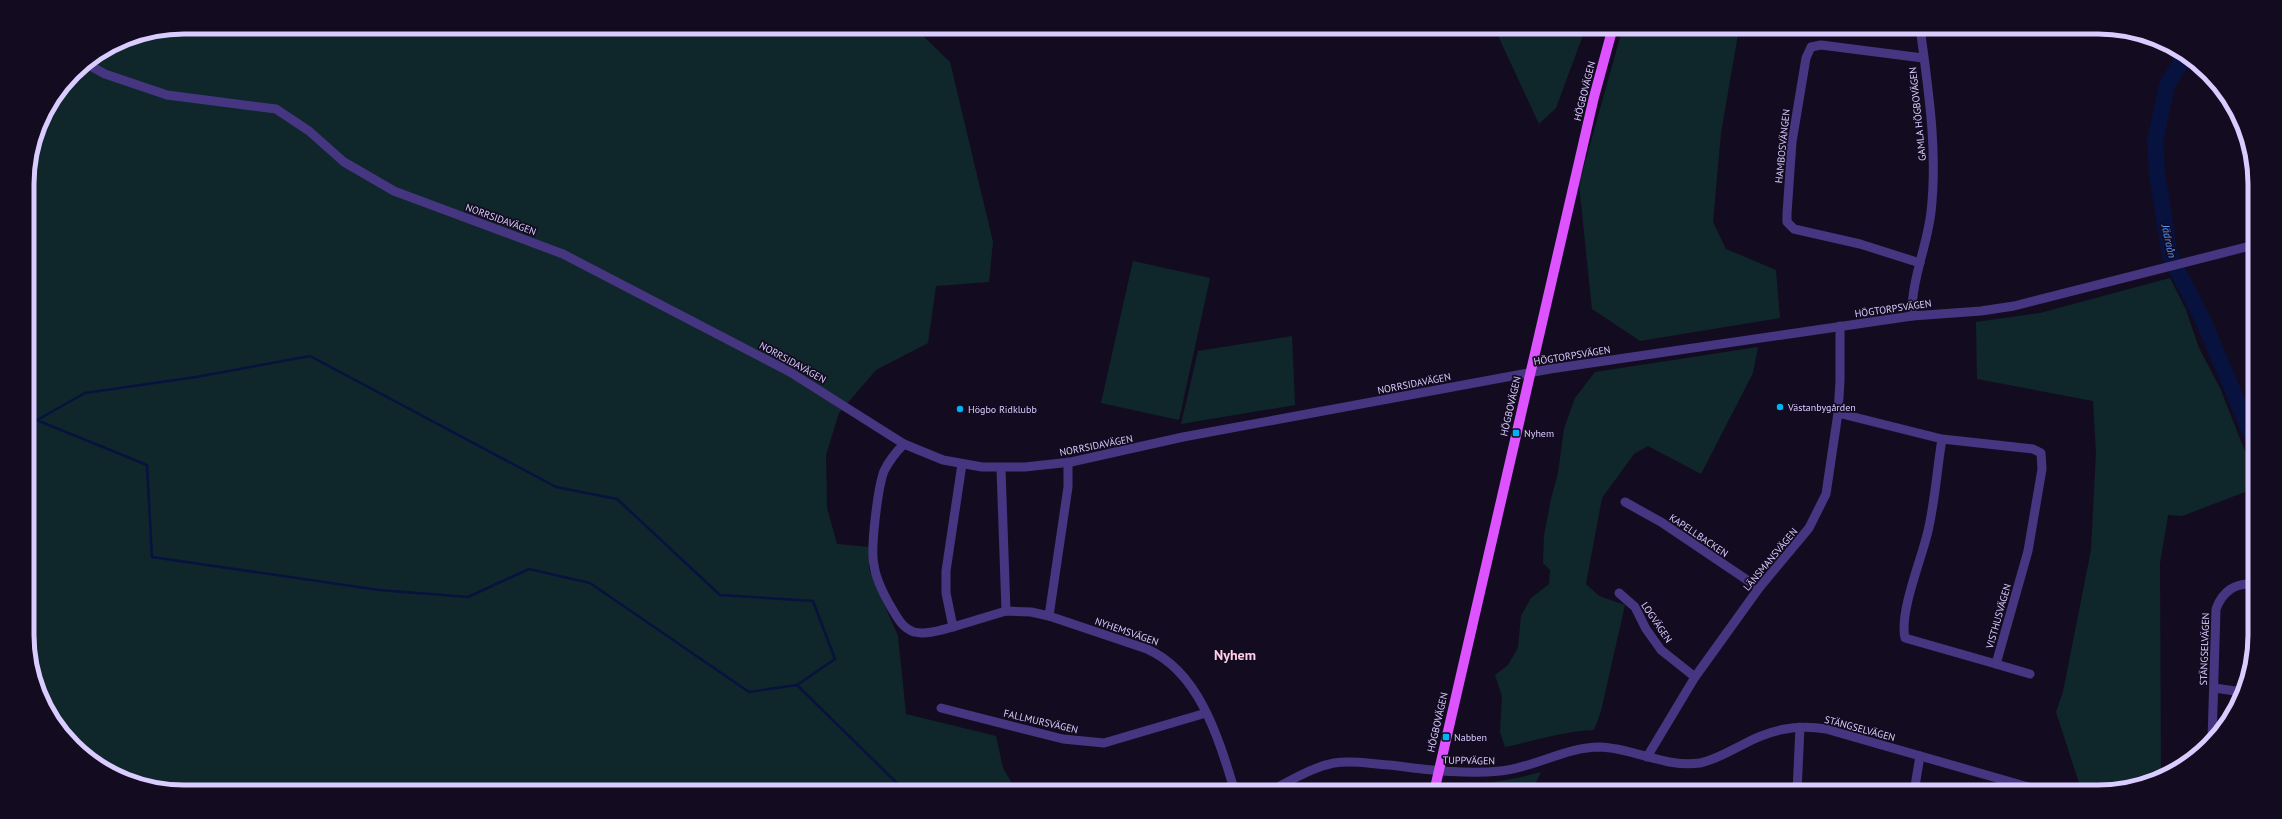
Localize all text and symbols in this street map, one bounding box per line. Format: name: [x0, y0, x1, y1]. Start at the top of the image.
street label: HÖGBOVÄGEN: [1571, 60, 1598, 122]
street label: GAMLA HÖGBOVÄGEN: [1906, 66, 1929, 162]
street label: HAMBOSVÄNGEN: [1772, 108, 1793, 184]
street label: NORRSIDAVÄGEN: [464, 201, 538, 238]
water label: Jädraån: [2158, 222, 2179, 259]
street label: HÖGTORPSVÄGEN: [1854, 297, 1932, 320]
street label: NORRSIDAVÄGEN: [757, 339, 828, 386]
street label: HÖGTORPSVÄGEN: [1533, 343, 1611, 368]
street label: NORRSIDAVÄGEN: [1376, 370, 1452, 397]
street label: HÖGBOVÄGEN: [1497, 375, 1524, 437]
place label: Västanbygården: [1787, 401, 1856, 414]
marker: Västanbygården: [1775, 402, 1785, 412]
place label: Högbo Ridklubb: [968, 403, 1037, 416]
marker: Högbo Ridklubb: [955, 404, 965, 414]
place label: Nyhem: [1524, 427, 1554, 440]
marker: Nyhem: [1511, 428, 1521, 438]
street label: NORRSIDAVÄGEN: [1058, 432, 1134, 459]
street label: KAPELLBACKEN: [1667, 511, 1731, 560]
street label: LÄNSMANSVÄGEN: [1740, 525, 1800, 593]
street label: VISTHUSVÄGEN: [1983, 582, 2014, 651]
street label: LOGVÄGEN: [1638, 599, 1675, 645]
street label: STÄNGSELVÄGEN: [2197, 612, 2212, 686]
street label: NYHEMSVÄGEN: [1093, 614, 1160, 648]
district label: Nyhem: [1214, 646, 1256, 664]
street label: HÖGBOVÄGEN: [1424, 691, 1451, 753]
street label: FALLMURSVÄGEN: [1002, 707, 1079, 736]
street label: STÄNGSELVÄGEN: [1823, 713, 1897, 744]
place label: Nabben: [1454, 731, 1487, 744]
marker: Nabben: [1441, 732, 1451, 742]
street label: TUPPVÄGEN: [1443, 754, 1495, 767]

